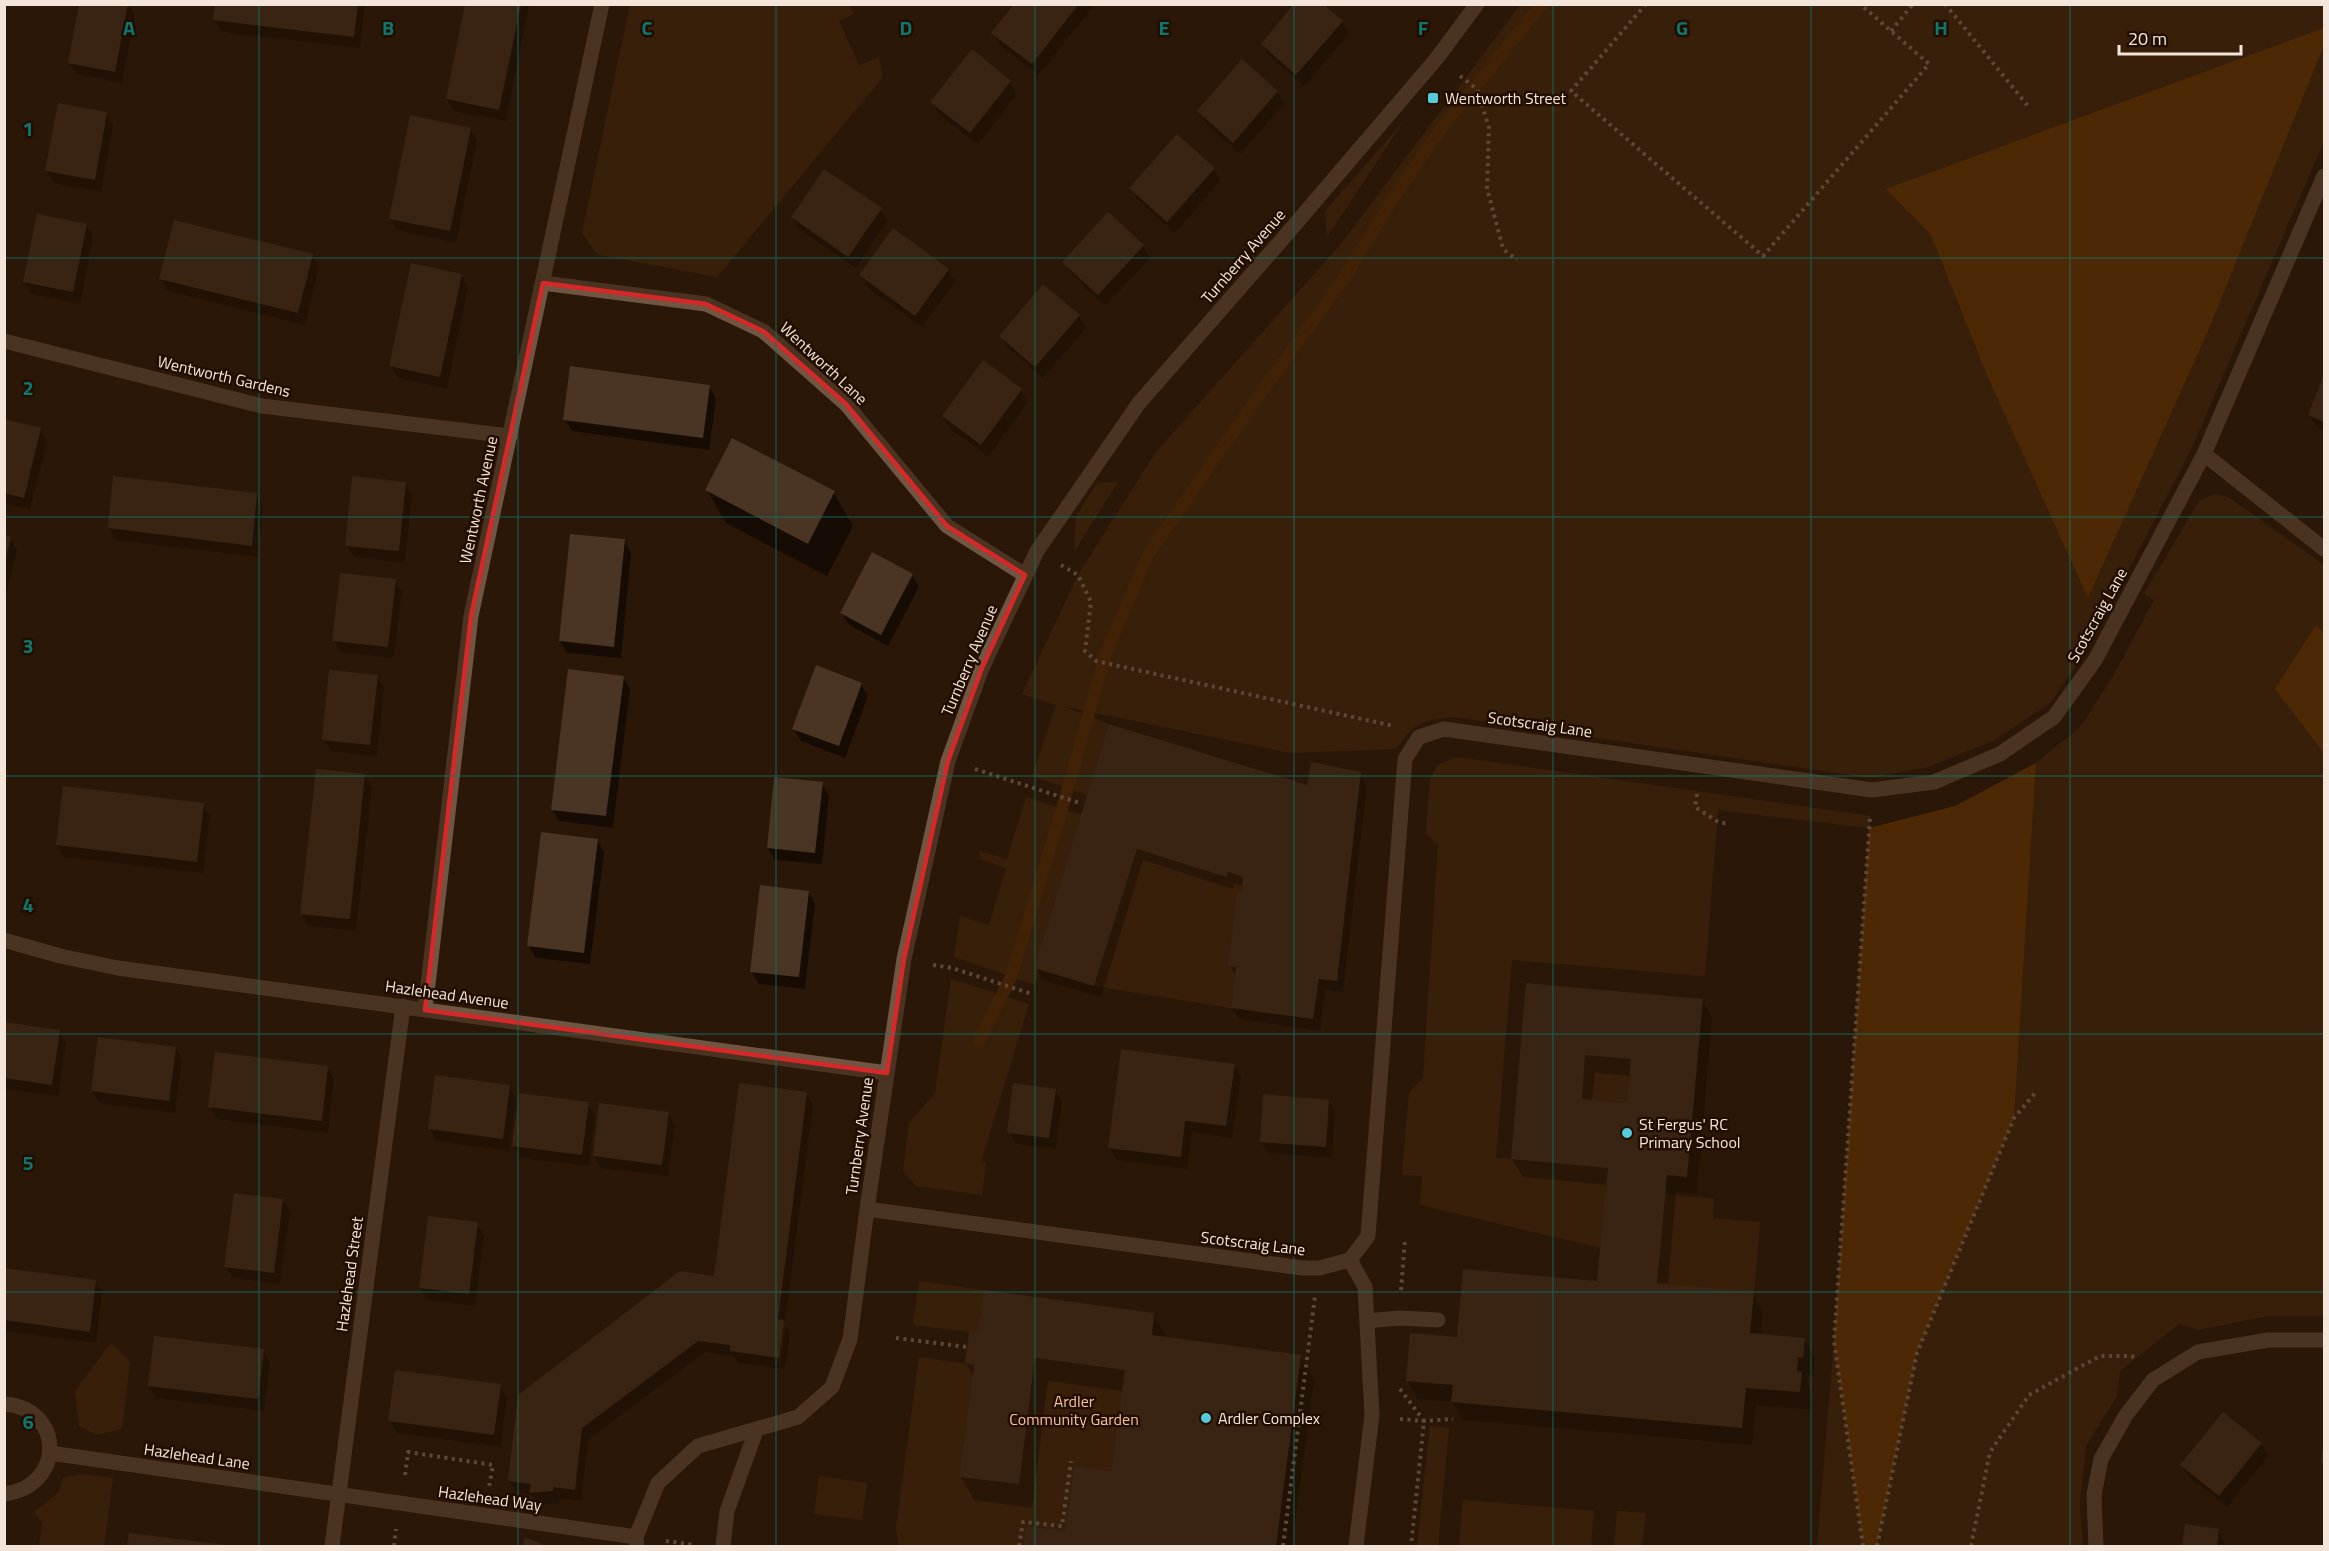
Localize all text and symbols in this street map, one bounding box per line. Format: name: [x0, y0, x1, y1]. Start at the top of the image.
text: A: [123, 12, 135, 43]
text: B: [382, 12, 394, 43]
text: C: [642, 12, 653, 43]
text: D: [900, 12, 912, 43]
text: E: [1158, 12, 1170, 43]
text: F: [1418, 12, 1429, 43]
text: G: [1676, 12, 1688, 43]
text: H: [1934, 12, 1948, 43]
scale bar: [2119, 18, 2240, 56]
text: 20 m: [2128, 25, 2167, 52]
place label: Wentworth Street: [1445, 86, 1567, 110]
marker: Wentworth Street: [1426, 91, 1440, 105]
text: 1: [22, 113, 34, 144]
street label: Turnberry Avenue: [1195, 203, 1291, 309]
street label: Wentworth Lane: [775, 316, 873, 410]
street label: Wentworth Gardens: [155, 349, 293, 403]
text: 2: [22, 372, 34, 403]
street label: Wentworth Avenue: [453, 434, 503, 566]
street label: Scotscraig Lane: [2061, 563, 2133, 667]
street label: Turnberry Avenue: [935, 601, 1003, 719]
text: 3: [22, 630, 34, 661]
street label: Scotscraig Lane: [1486, 705, 1594, 743]
text: 4: [22, 889, 34, 920]
street label: Hazlehead Avenue: [384, 973, 510, 1015]
street label: Turnberry Avenue: [839, 1076, 879, 1196]
place label: St Fergus' RC Primary School: [1639, 1112, 1741, 1154]
marker: St Fergus' RC Primary School: [1620, 1126, 1634, 1140]
text: 5: [22, 1147, 34, 1178]
street label: Hazlehead Street: [329, 1215, 369, 1333]
street label: Scotscraig Lane: [1199, 1225, 1307, 1261]
park label: Ardler Community Garden: [1009, 1389, 1139, 1431]
text: 6: [22, 1406, 34, 1437]
place label: Ardler Complex: [1218, 1406, 1320, 1430]
marker: Ardler Complex: [1199, 1411, 1213, 1425]
street label: Hazlehead Lane: [142, 1437, 252, 1475]
street label: Hazlehead Way: [437, 1479, 543, 1517]

